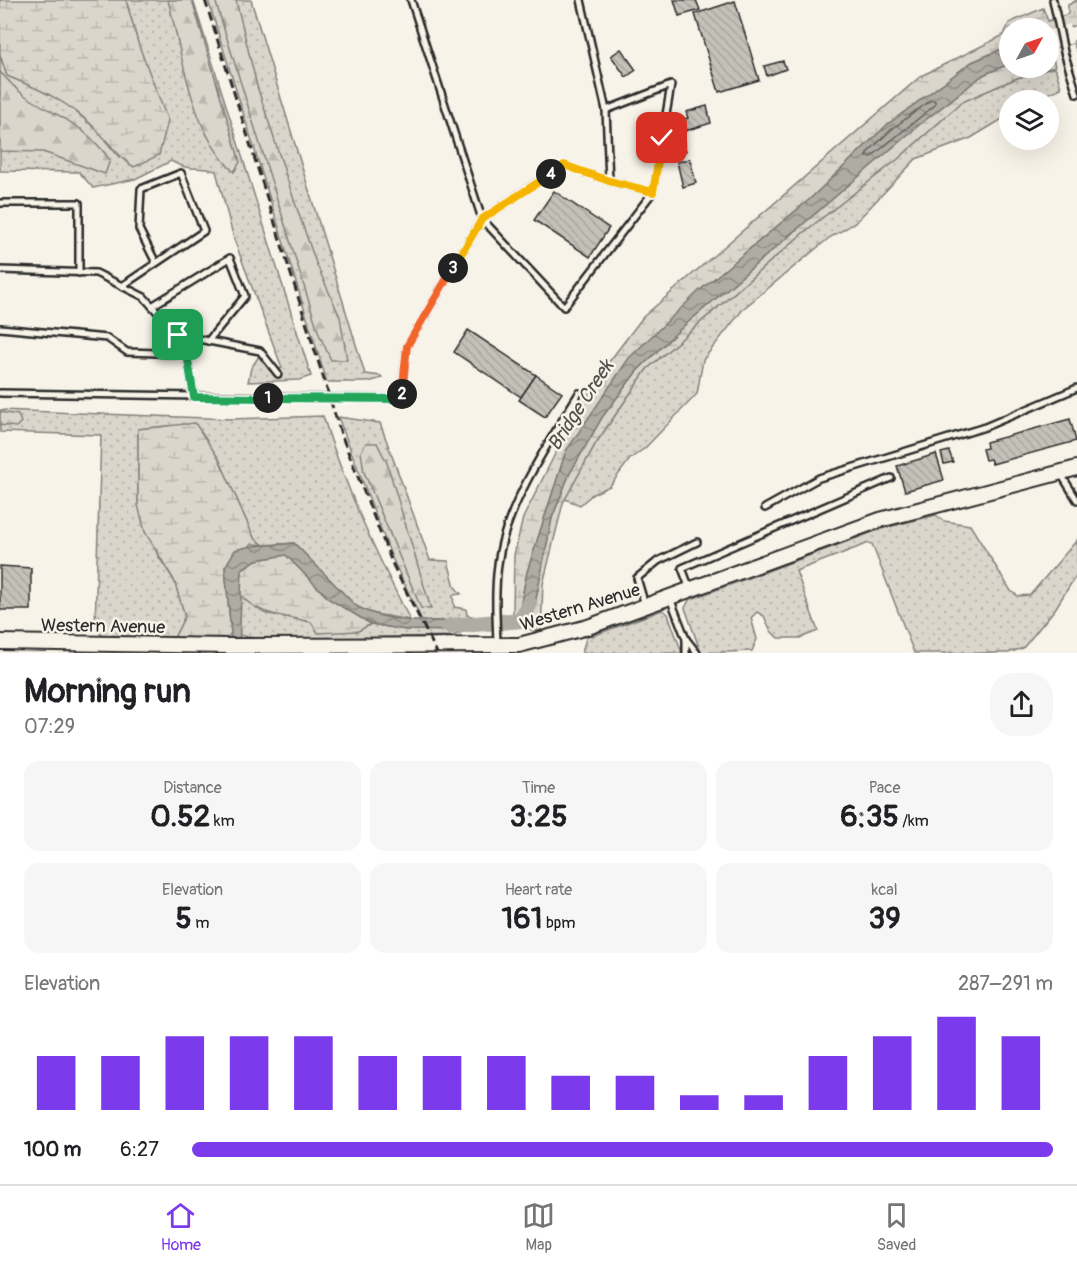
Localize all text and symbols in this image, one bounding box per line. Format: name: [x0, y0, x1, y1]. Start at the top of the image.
north arrow: [999, 18, 1059, 78]
map controls: [999, 18, 1059, 150]
button: layers: [999, 90, 1059, 150]
pin: [636, 112, 687, 163]
icon: check: [645, 121, 678, 154]
pin: 4: [536, 159, 566, 189]
text: 4: [546, 164, 556, 184]
pin: 3: [438, 253, 468, 283]
text: 3: [449, 258, 457, 278]
pin: [152, 309, 203, 360]
icon: arrive: [161, 318, 194, 351]
water label: Bridge Creek: [542, 354, 620, 455]
pin: 2: [387, 379, 417, 409]
pin: 1: [253, 383, 283, 413]
text: 2: [398, 384, 406, 404]
text: 1: [265, 388, 271, 408]
street label: Western Avenue: [517, 578, 643, 637]
street label: Western Avenue: [41, 614, 165, 639]
text: Morning run: [24, 671, 191, 712]
button: share: [990, 673, 1053, 736]
text: 07:29: [24, 714, 75, 739]
text: Distance: [163, 778, 222, 798]
text: Time: [522, 778, 555, 798]
text: Pace: [869, 778, 900, 798]
text: 0.52: [150, 798, 210, 835]
text: 3:25: [510, 798, 567, 835]
text: 6:35: [840, 798, 899, 835]
text: km: [210, 811, 235, 831]
text: /km: [899, 811, 929, 831]
text: Elevation: [162, 880, 223, 900]
text: Heart rate: [505, 880, 572, 900]
text: kcal: [871, 880, 898, 900]
text: 5: [176, 900, 192, 937]
text: 161: [501, 900, 542, 937]
text: 39: [868, 900, 901, 937]
text: m: [192, 913, 209, 933]
text: bpm: [542, 913, 576, 933]
text: Elevation: [24, 971, 100, 996]
text: 287–291 m: [958, 971, 1053, 996]
text: 100 m: [24, 1137, 81, 1162]
text: 6:27: [120, 1137, 159, 1162]
tab: Home: [161, 1199, 201, 1255]
tab: Map: [522, 1199, 555, 1255]
tab: Saved: [877, 1199, 916, 1255]

